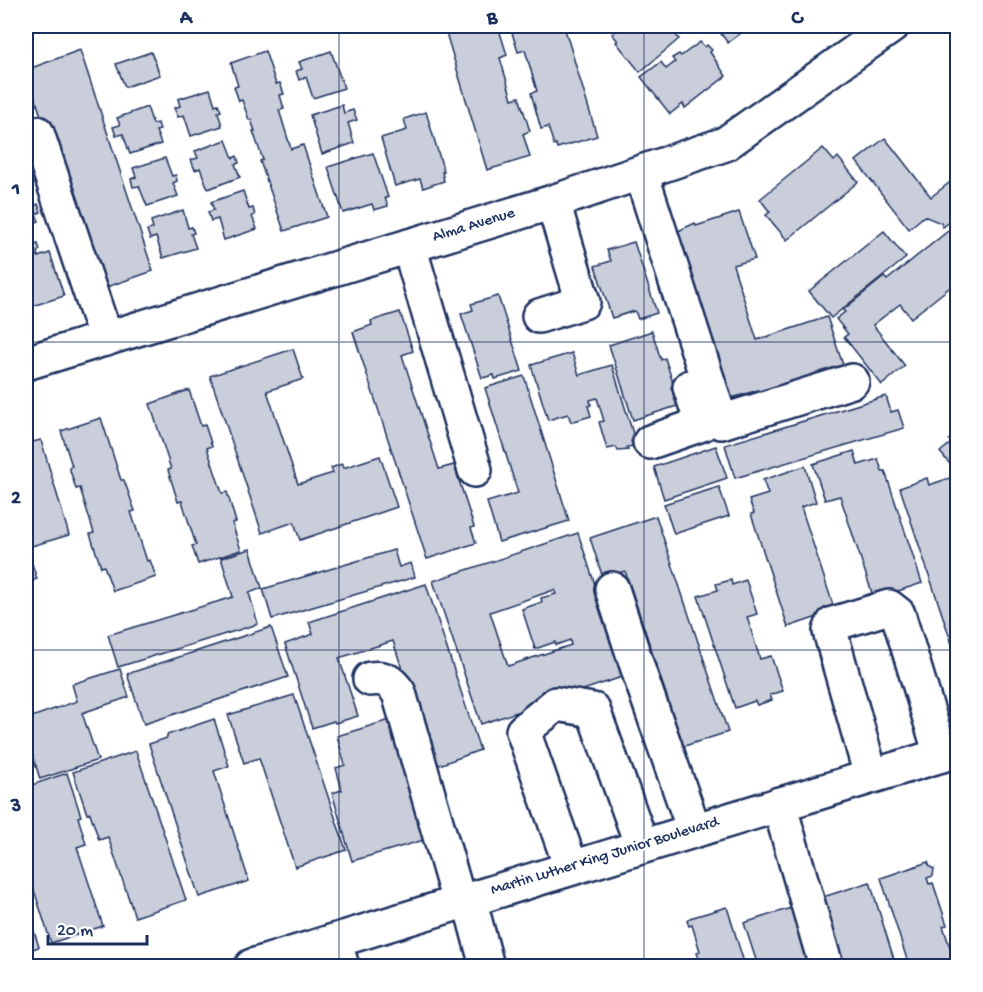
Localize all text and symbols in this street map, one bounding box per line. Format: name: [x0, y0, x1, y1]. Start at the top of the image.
text: A: [179, 8, 194, 31]
text: B: [486, 8, 498, 31]
text: C: [791, 8, 805, 31]
text: 1: [11, 179, 20, 202]
street label: Alma Avenue: [431, 204, 518, 248]
text: 2: [11, 488, 21, 511]
text: 3: [10, 796, 21, 819]
street label: Martin Luther King Junior Boulevard: [489, 813, 723, 901]
scale bar: [48, 908, 147, 946]
text: 20 m: [57, 921, 93, 942]

